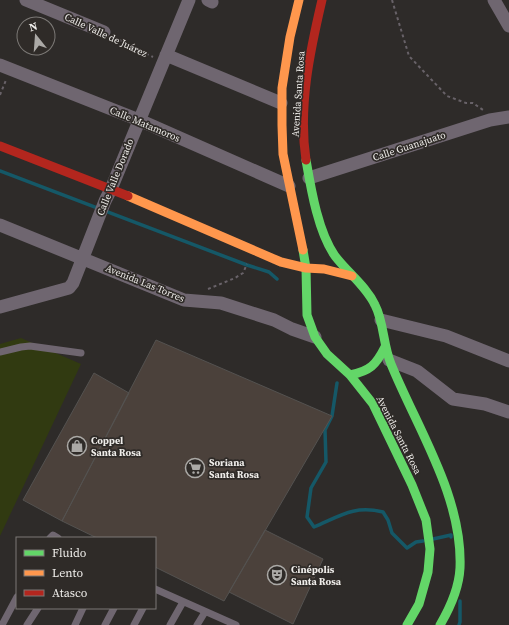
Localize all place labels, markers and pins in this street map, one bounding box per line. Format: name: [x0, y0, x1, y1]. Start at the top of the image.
place label: Coppel Santa Rosa: [91, 434, 142, 459]
shop icon: Coppel Santa Rosa: [66, 435, 88, 457]
place label: Soriana Santa Rosa: [209, 456, 260, 481]
supermarket icon: Soriana Santa Rosa: [184, 457, 206, 479]
place label: Cinépolis Santa Rosa: [291, 563, 342, 588]
theatre icon: Cinépolis Santa Rosa: [266, 564, 288, 586]

